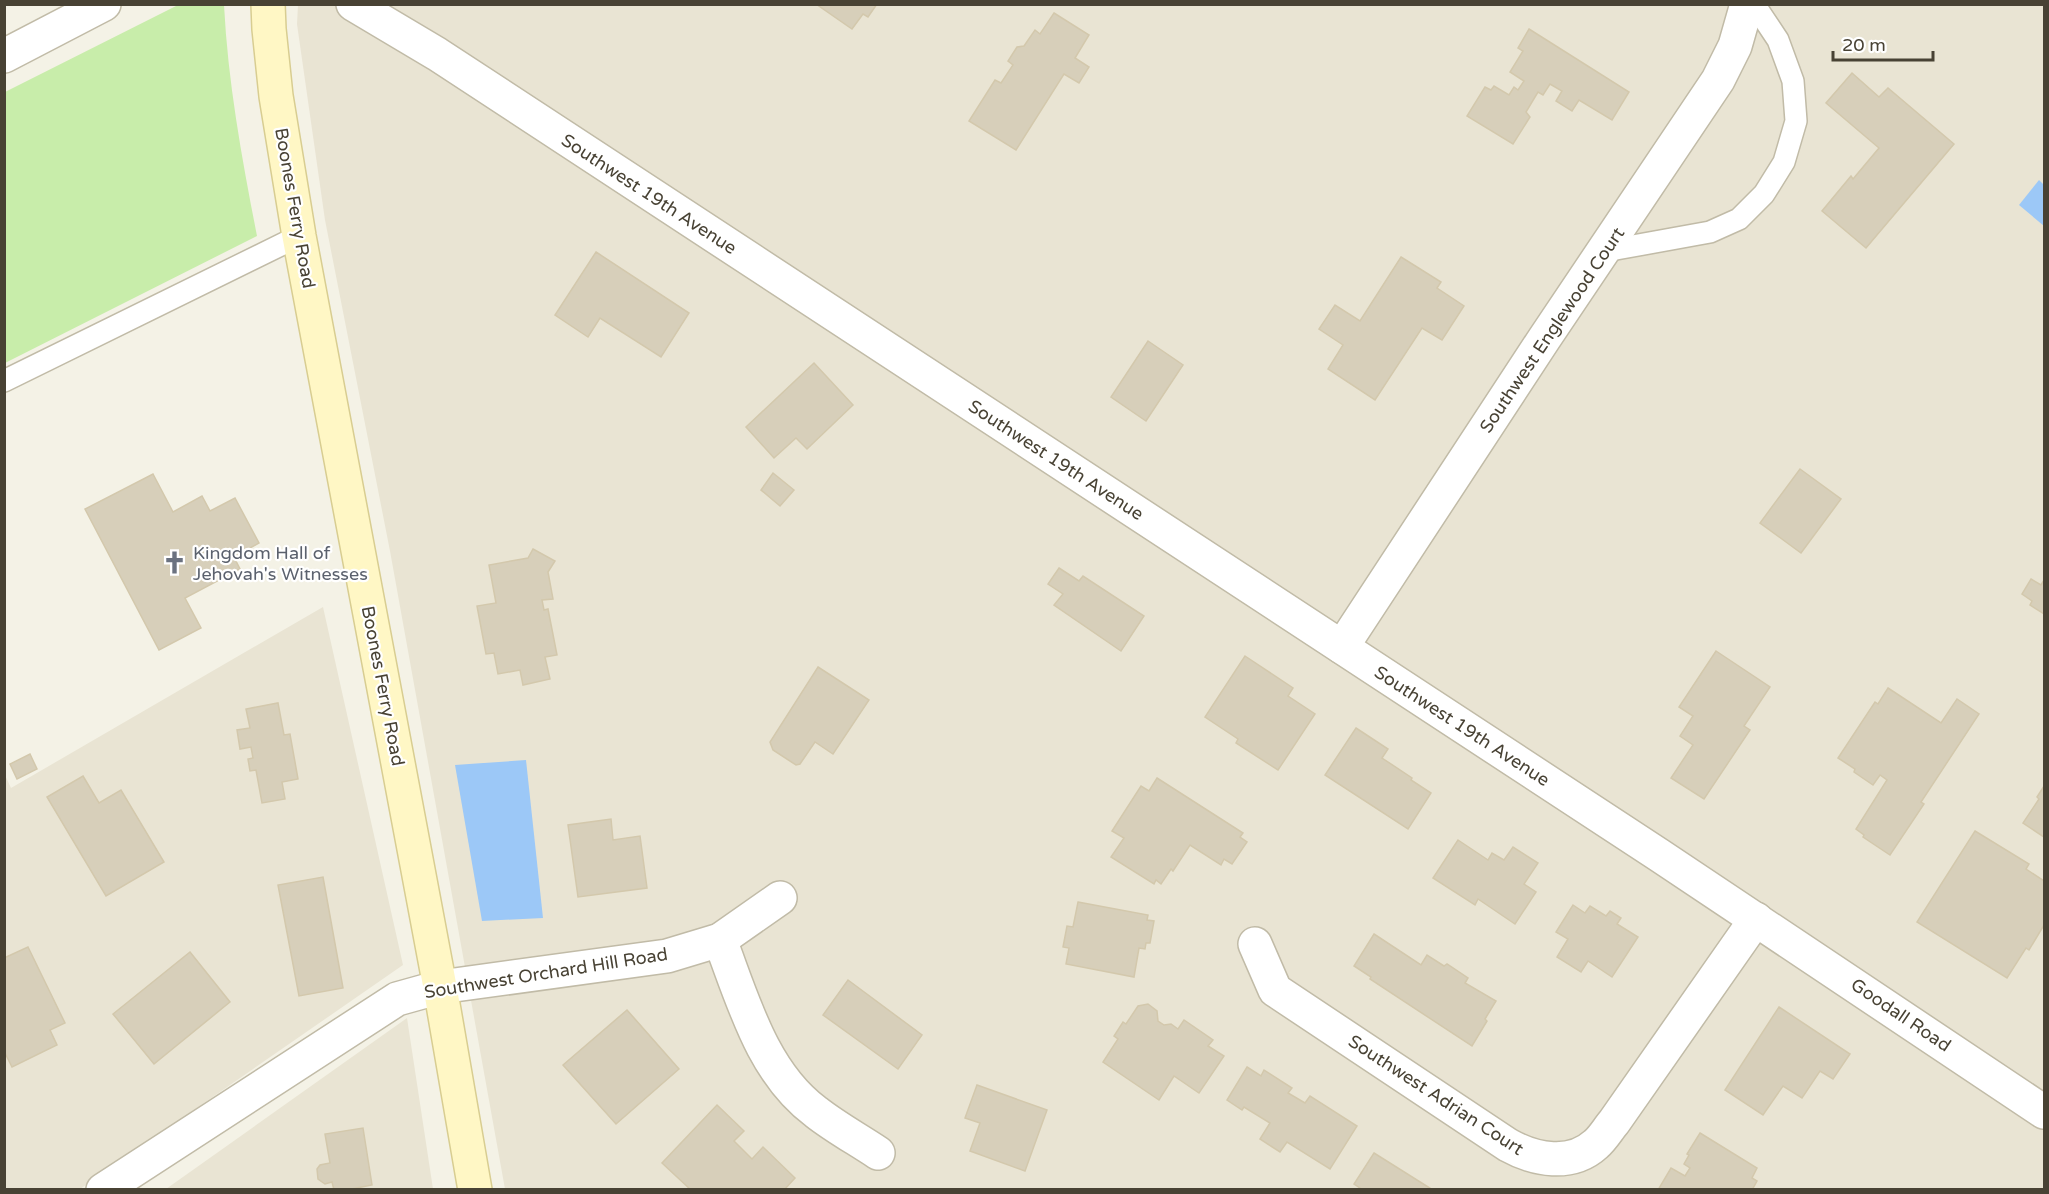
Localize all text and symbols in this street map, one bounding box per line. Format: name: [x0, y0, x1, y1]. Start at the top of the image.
scale bar: [1833, 24, 1934, 62]
text: 20 m: [1842, 34, 1886, 56]
street label: Boones Ferry Road: [270, 126, 320, 290]
street label: Southwest 19th Avenue: [557, 129, 741, 259]
street label: Southwest Englewood Court: [1475, 223, 1629, 437]
street label: Southwest 19th Avenue: [964, 395, 1148, 525]
place label: Kingdom Hall of Jehovah's Witnesses: [193, 542, 368, 585]
church icon: Kingdom Hall of Jehovah's Witnesses: [162, 550, 188, 576]
street label: Boones Ferry Road: [357, 604, 409, 768]
street label: Southwest 19th Avenue: [1370, 661, 1554, 791]
street label: Southwest Orchard Hill Road: [423, 943, 669, 1003]
street label: Goodall Road: [1847, 973, 1955, 1057]
street label: Southwest Adrian Court: [1344, 1030, 1528, 1160]

